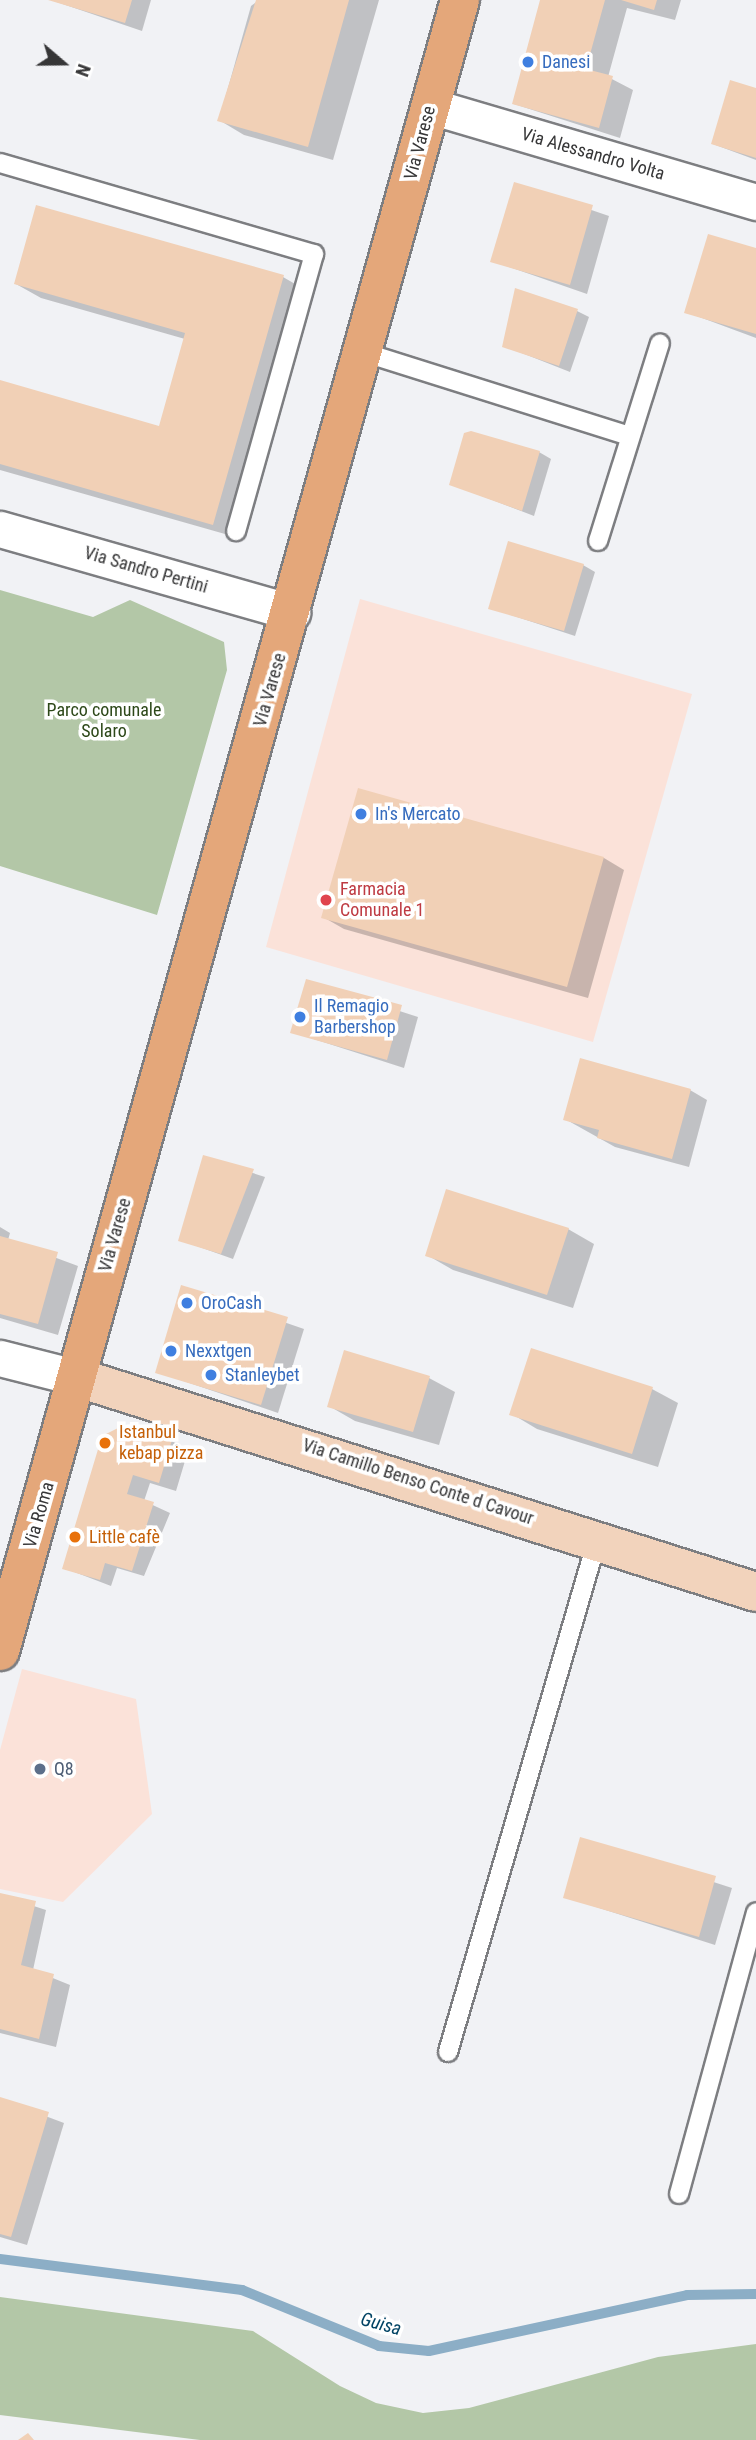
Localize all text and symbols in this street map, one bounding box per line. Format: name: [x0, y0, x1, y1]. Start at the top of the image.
north arrow: [28, 28, 98, 98]
place label: Danesi: [542, 51, 590, 73]
marker: Danesi: [520, 54, 536, 70]
text: N: [70, 61, 96, 80]
street label: Via Varese: [400, 104, 440, 182]
street label: Via Alessandro Volta: [519, 123, 667, 185]
street label: Via Sandro Pertini: [82, 542, 210, 598]
street label: Via Varese: [249, 651, 291, 729]
park label: Parco comunale Solaro: [47, 700, 161, 742]
place label: In's Mercato: [375, 803, 461, 825]
marker: In's Mercato: [353, 806, 369, 822]
place label: Farmacia Comunale 1: [340, 879, 424, 922]
marker: Farmacia Comunale 1: [318, 892, 334, 908]
place label: Il Remagio Barbershop: [314, 996, 396, 1038]
marker: Il Remagio Barbershop: [292, 1009, 308, 1025]
street label: Via Varese: [94, 1196, 136, 1274]
place label: OroCash: [201, 1292, 262, 1314]
marker: OroCash: [179, 1295, 195, 1311]
place label: Nexxtgen: [185, 1340, 252, 1362]
marker: Nexxtgen: [163, 1343, 179, 1359]
place label: Stanleybet: [225, 1364, 300, 1386]
marker: Stanleybet: [203, 1367, 219, 1383]
place label: Istanbul kebap pizza: [119, 1422, 203, 1464]
street label: Via Camillo Benso Conte d Cavour: [300, 1434, 536, 1530]
marker: Istanbul kebap pizza: [97, 1435, 113, 1451]
street label: Via Roma: [19, 1479, 59, 1551]
place label: Little cafè: [89, 1526, 160, 1548]
marker: Little cafè: [67, 1529, 83, 1545]
place label: Q8: [54, 1758, 74, 1780]
marker: Q8: [32, 1761, 48, 1777]
water label: Guisa: [358, 2308, 404, 2340]

